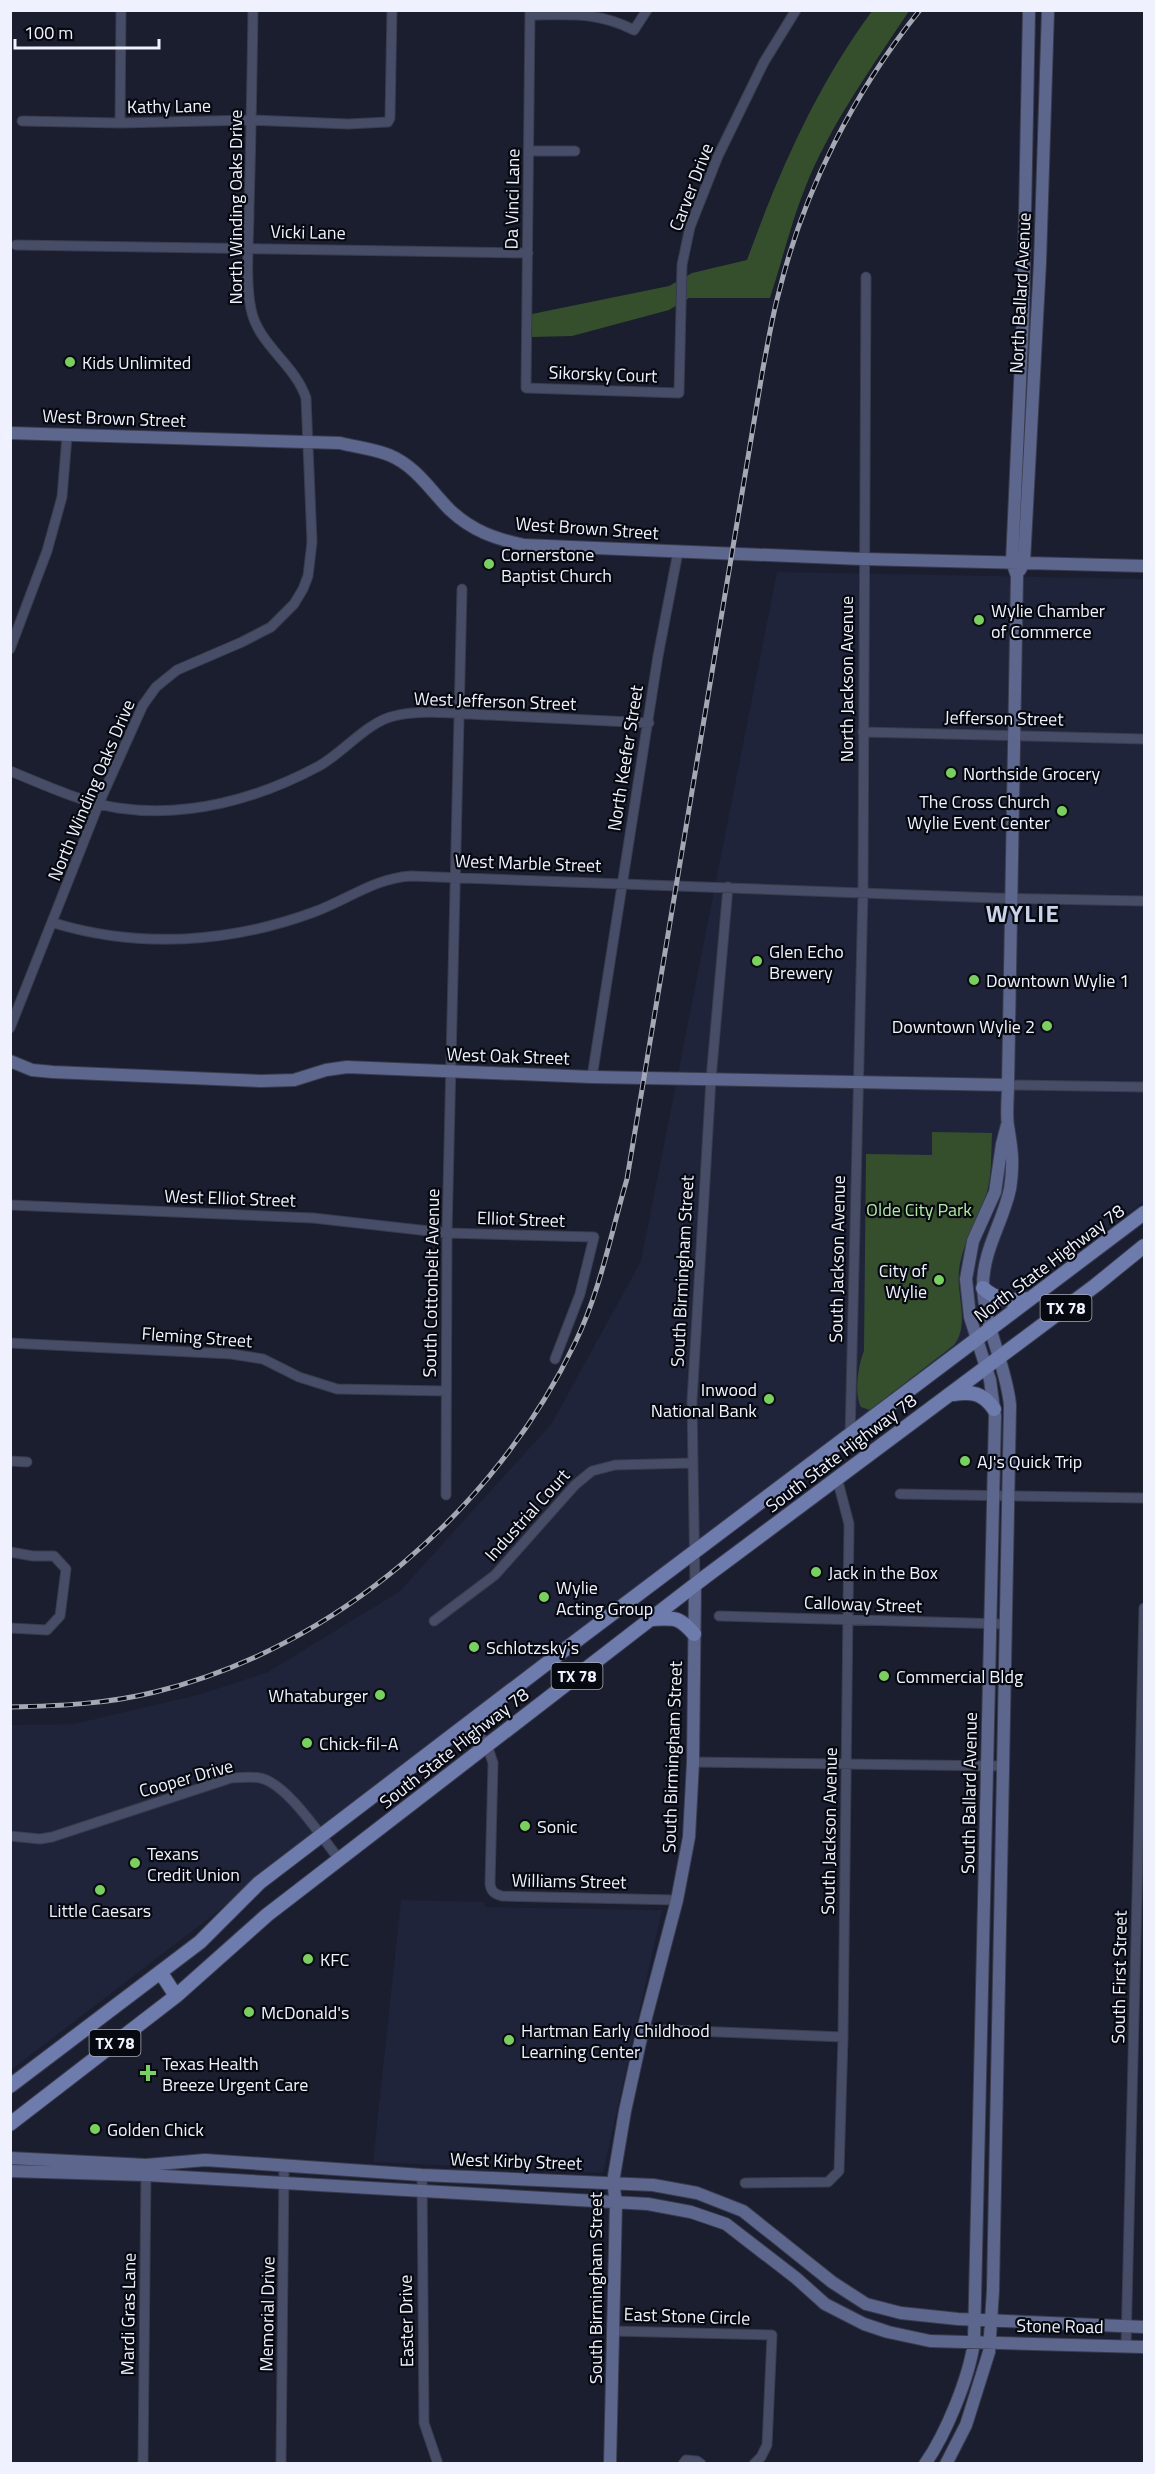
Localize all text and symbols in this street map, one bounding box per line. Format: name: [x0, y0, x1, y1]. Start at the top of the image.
scale bar: [15, 12, 159, 50]
text: 100 m: [24, 19, 73, 46]
street label: Kathy Lane: [127, 92, 211, 120]
street label: North Winding Oaks Drive: [222, 110, 249, 304]
street label: Carver Drive: [662, 139, 720, 235]
street label: Da Vinci Lane: [498, 148, 526, 250]
street label: North Ballard Avenue: [1002, 212, 1038, 374]
street label: Vicki Lane: [270, 218, 346, 246]
place label: Kids Unlimited: [82, 349, 191, 376]
marker: Kids Unlimited: [63, 355, 77, 369]
street label: Sikorsky Court: [548, 359, 658, 389]
street label: West Brown Street: [42, 402, 187, 434]
street label: West Brown Street: [514, 510, 660, 547]
place label: Cornerstone Baptist Church: [501, 541, 612, 589]
marker: Cornerstone Baptist Church: [482, 557, 496, 571]
street label: North Jackson Avenue: [833, 596, 860, 762]
place label: Wylie Chamber of Commerce: [991, 597, 1105, 645]
marker: Wylie Chamber of Commerce: [972, 613, 986, 627]
street label: North Keefer Street: [600, 682, 650, 833]
street label: West Jefferson Street: [413, 685, 577, 717]
street label: North Winding Oaks Drive: [41, 695, 141, 885]
street label: Jefferson Street: [944, 703, 1064, 733]
place label: Northside Grocery: [963, 760, 1100, 787]
marker: Northside Grocery: [944, 766, 958, 780]
place label: The Cross Church Wylie Event Center: [907, 788, 1050, 836]
marker: The Cross Church Wylie Event Center: [1055, 804, 1069, 818]
street label: West Marble Street: [454, 847, 602, 879]
district label: WYLIE: [986, 895, 1060, 931]
place label: Glen Echo Brewery: [769, 938, 844, 986]
marker: Glen Echo Brewery: [750, 954, 764, 968]
place label: Downtown Wylie 1: [986, 967, 1129, 994]
marker: Downtown Wylie 1: [967, 973, 981, 987]
place label: Downtown Wylie 2: [892, 1013, 1035, 1040]
marker: Downtown Wylie 2: [1040, 1019, 1054, 1033]
street label: West Oak Street: [446, 1040, 571, 1072]
street label: South Birmingham Street: [663, 1174, 701, 1368]
street label: South Jackson Avenue: [822, 1175, 852, 1343]
street label: West Elliot Street: [164, 1182, 297, 1214]
street label: South Cottonbelt Avenue: [416, 1188, 446, 1378]
park label: Olde City Park: [866, 1196, 972, 1223]
street label: North State Highway 78: [968, 1197, 1130, 1329]
street label: Elliot Street: [476, 1204, 566, 1234]
place label: City of Wylie: [879, 1257, 927, 1305]
marker: City of Wylie: [932, 1273, 946, 1287]
road number: TX 78: [1040, 1295, 1092, 1321]
street label: Fleming Street: [141, 1320, 254, 1354]
place label: Inwood National Bank: [651, 1376, 757, 1424]
street label: South State Highway 78: [760, 1387, 922, 1519]
marker: Inwood National Bank: [762, 1392, 776, 1406]
place label: AJ's Quick Trip: [977, 1448, 1082, 1475]
marker: AJ's Quick Trip: [958, 1454, 972, 1468]
street label: Industrial Court: [478, 1462, 576, 1567]
place label: Jack in the Box: [828, 1559, 938, 1586]
marker: Jack in the Box: [809, 1565, 823, 1579]
place label: Wylie Acting Group: [556, 1574, 653, 1622]
street label: Calloway Street: [803, 1588, 923, 1620]
marker: Wylie Acting Group: [537, 1590, 551, 1604]
place label: Schlotzsky's: [486, 1634, 579, 1661]
marker: Schlotzsky's: [467, 1640, 481, 1654]
street label: South Birmingham Street: [655, 1660, 689, 1853]
road number: TX 78: [552, 1663, 602, 1689]
place label: Commercial Bldg: [896, 1663, 1023, 1690]
marker: Commercial Bldg: [877, 1669, 891, 1683]
street label: South State Highway 78: [373, 1681, 535, 1815]
place label: Whataburger: [268, 1682, 368, 1709]
marker: Whataburger: [373, 1688, 387, 1702]
street label: South Ballard Avenue: [954, 1712, 984, 1874]
place label: Chick-fil-A: [319, 1730, 399, 1757]
marker: Chick-fil-A: [300, 1736, 314, 1750]
street label: South Jackson Avenue: [814, 1747, 844, 1915]
street label: Cooper Drive: [136, 1752, 236, 1804]
place label: Sonic: [537, 1813, 578, 1840]
marker: Sonic: [518, 1819, 532, 1833]
place label: Texans Credit Union: [147, 1840, 240, 1888]
marker: Texans Credit Union: [128, 1856, 142, 1870]
street label: Williams Street: [511, 1866, 627, 1896]
marker: Little Caesars: [93, 1883, 107, 1897]
place label: Little Caesars: [49, 1897, 151, 1924]
street label: South First Street: [1104, 1909, 1134, 2044]
place label: KFC: [320, 1946, 350, 1973]
marker: KFC: [301, 1952, 315, 1966]
place label: McDonald's: [261, 1999, 349, 2026]
marker: McDonald's: [242, 2005, 256, 2019]
place label: Hartman Early Childhood Learning Center: [521, 2017, 710, 2065]
road number: TX 78: [90, 2030, 140, 2056]
marker: Hartman Early Childhood Learning Center: [502, 2033, 516, 2047]
place label: Texas Health Breeze Urgent Care: [162, 2050, 308, 2098]
marker: Texas Health Breeze Urgent Care: [139, 2064, 157, 2082]
place label: Golden Chick: [107, 2116, 204, 2143]
marker: Golden Chick: [88, 2122, 102, 2136]
street label: West Kirby Street: [450, 2145, 583, 2177]
street label: South Birmingham Street: [582, 2191, 609, 2384]
street label: Mardi Gras Lane: [113, 2252, 143, 2376]
street label: Memorial Drive: [252, 2256, 282, 2372]
street label: Easter Drive: [392, 2275, 420, 2367]
street label: East Stone Circle: [623, 2300, 751, 2332]
street label: Stone Road: [1016, 2312, 1104, 2340]

